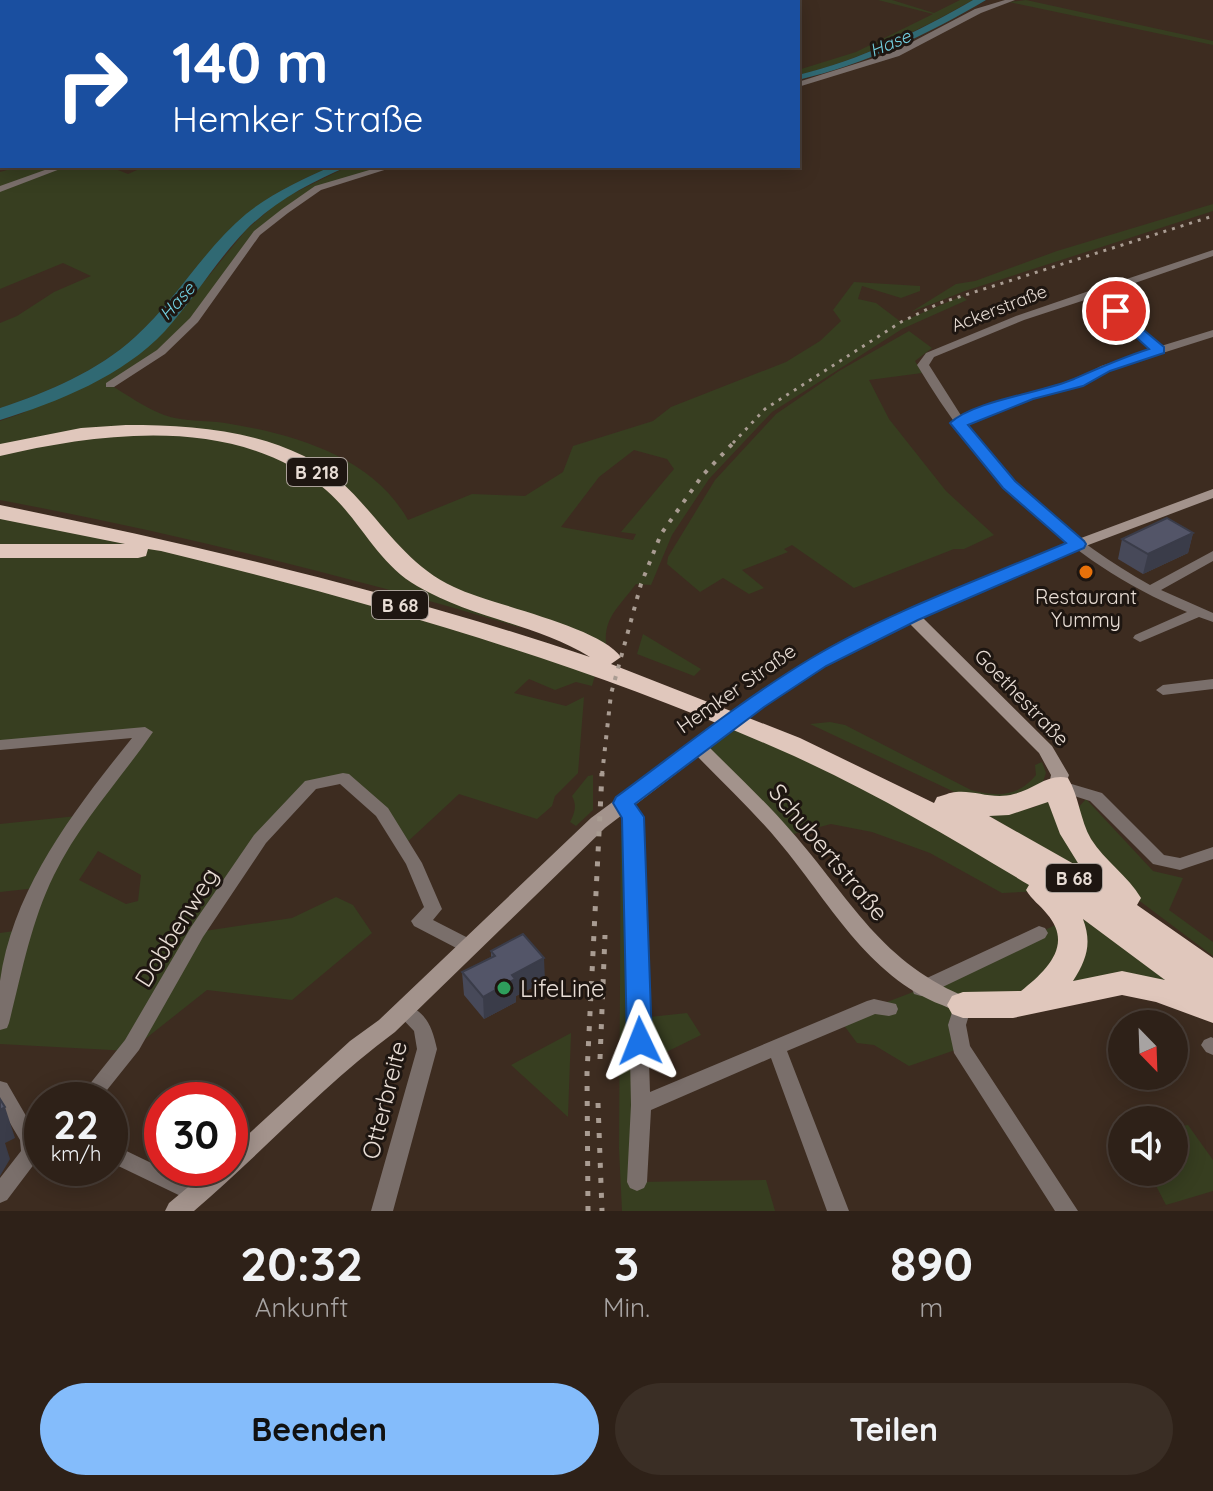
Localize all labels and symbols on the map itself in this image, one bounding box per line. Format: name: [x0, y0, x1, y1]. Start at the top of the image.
water label: Hase: [866, 24, 915, 62]
water label: Hase: [154, 277, 200, 324]
pin: [1082, 277, 1150, 345]
street label: Ackerstraße: [948, 279, 1050, 337]
road number: B 218: [287, 458, 347, 486]
marker: Restaurant Yummy: [1077, 563, 1095, 581]
place label: Restaurant Yummy: [1035, 584, 1137, 632]
road number: B 68: [372, 591, 428, 619]
street label: Hemker Straße: [672, 638, 800, 738]
street label: Goethestraße: [969, 643, 1075, 751]
street label: Schubertstraße: [763, 777, 895, 927]
street label: Dobbenweg: [128, 862, 224, 992]
road number: B 68: [1046, 864, 1102, 892]
place label: LifeLine: [520, 973, 605, 1003]
marker: LifeLine: [495, 979, 513, 997]
position arrow: [598, 999, 682, 1083]
north arrow: [1108, 1010, 1188, 1090]
street label: Otterbreite: [355, 1038, 413, 1162]
speed limit sign: 30: [144, 1082, 248, 1186]

